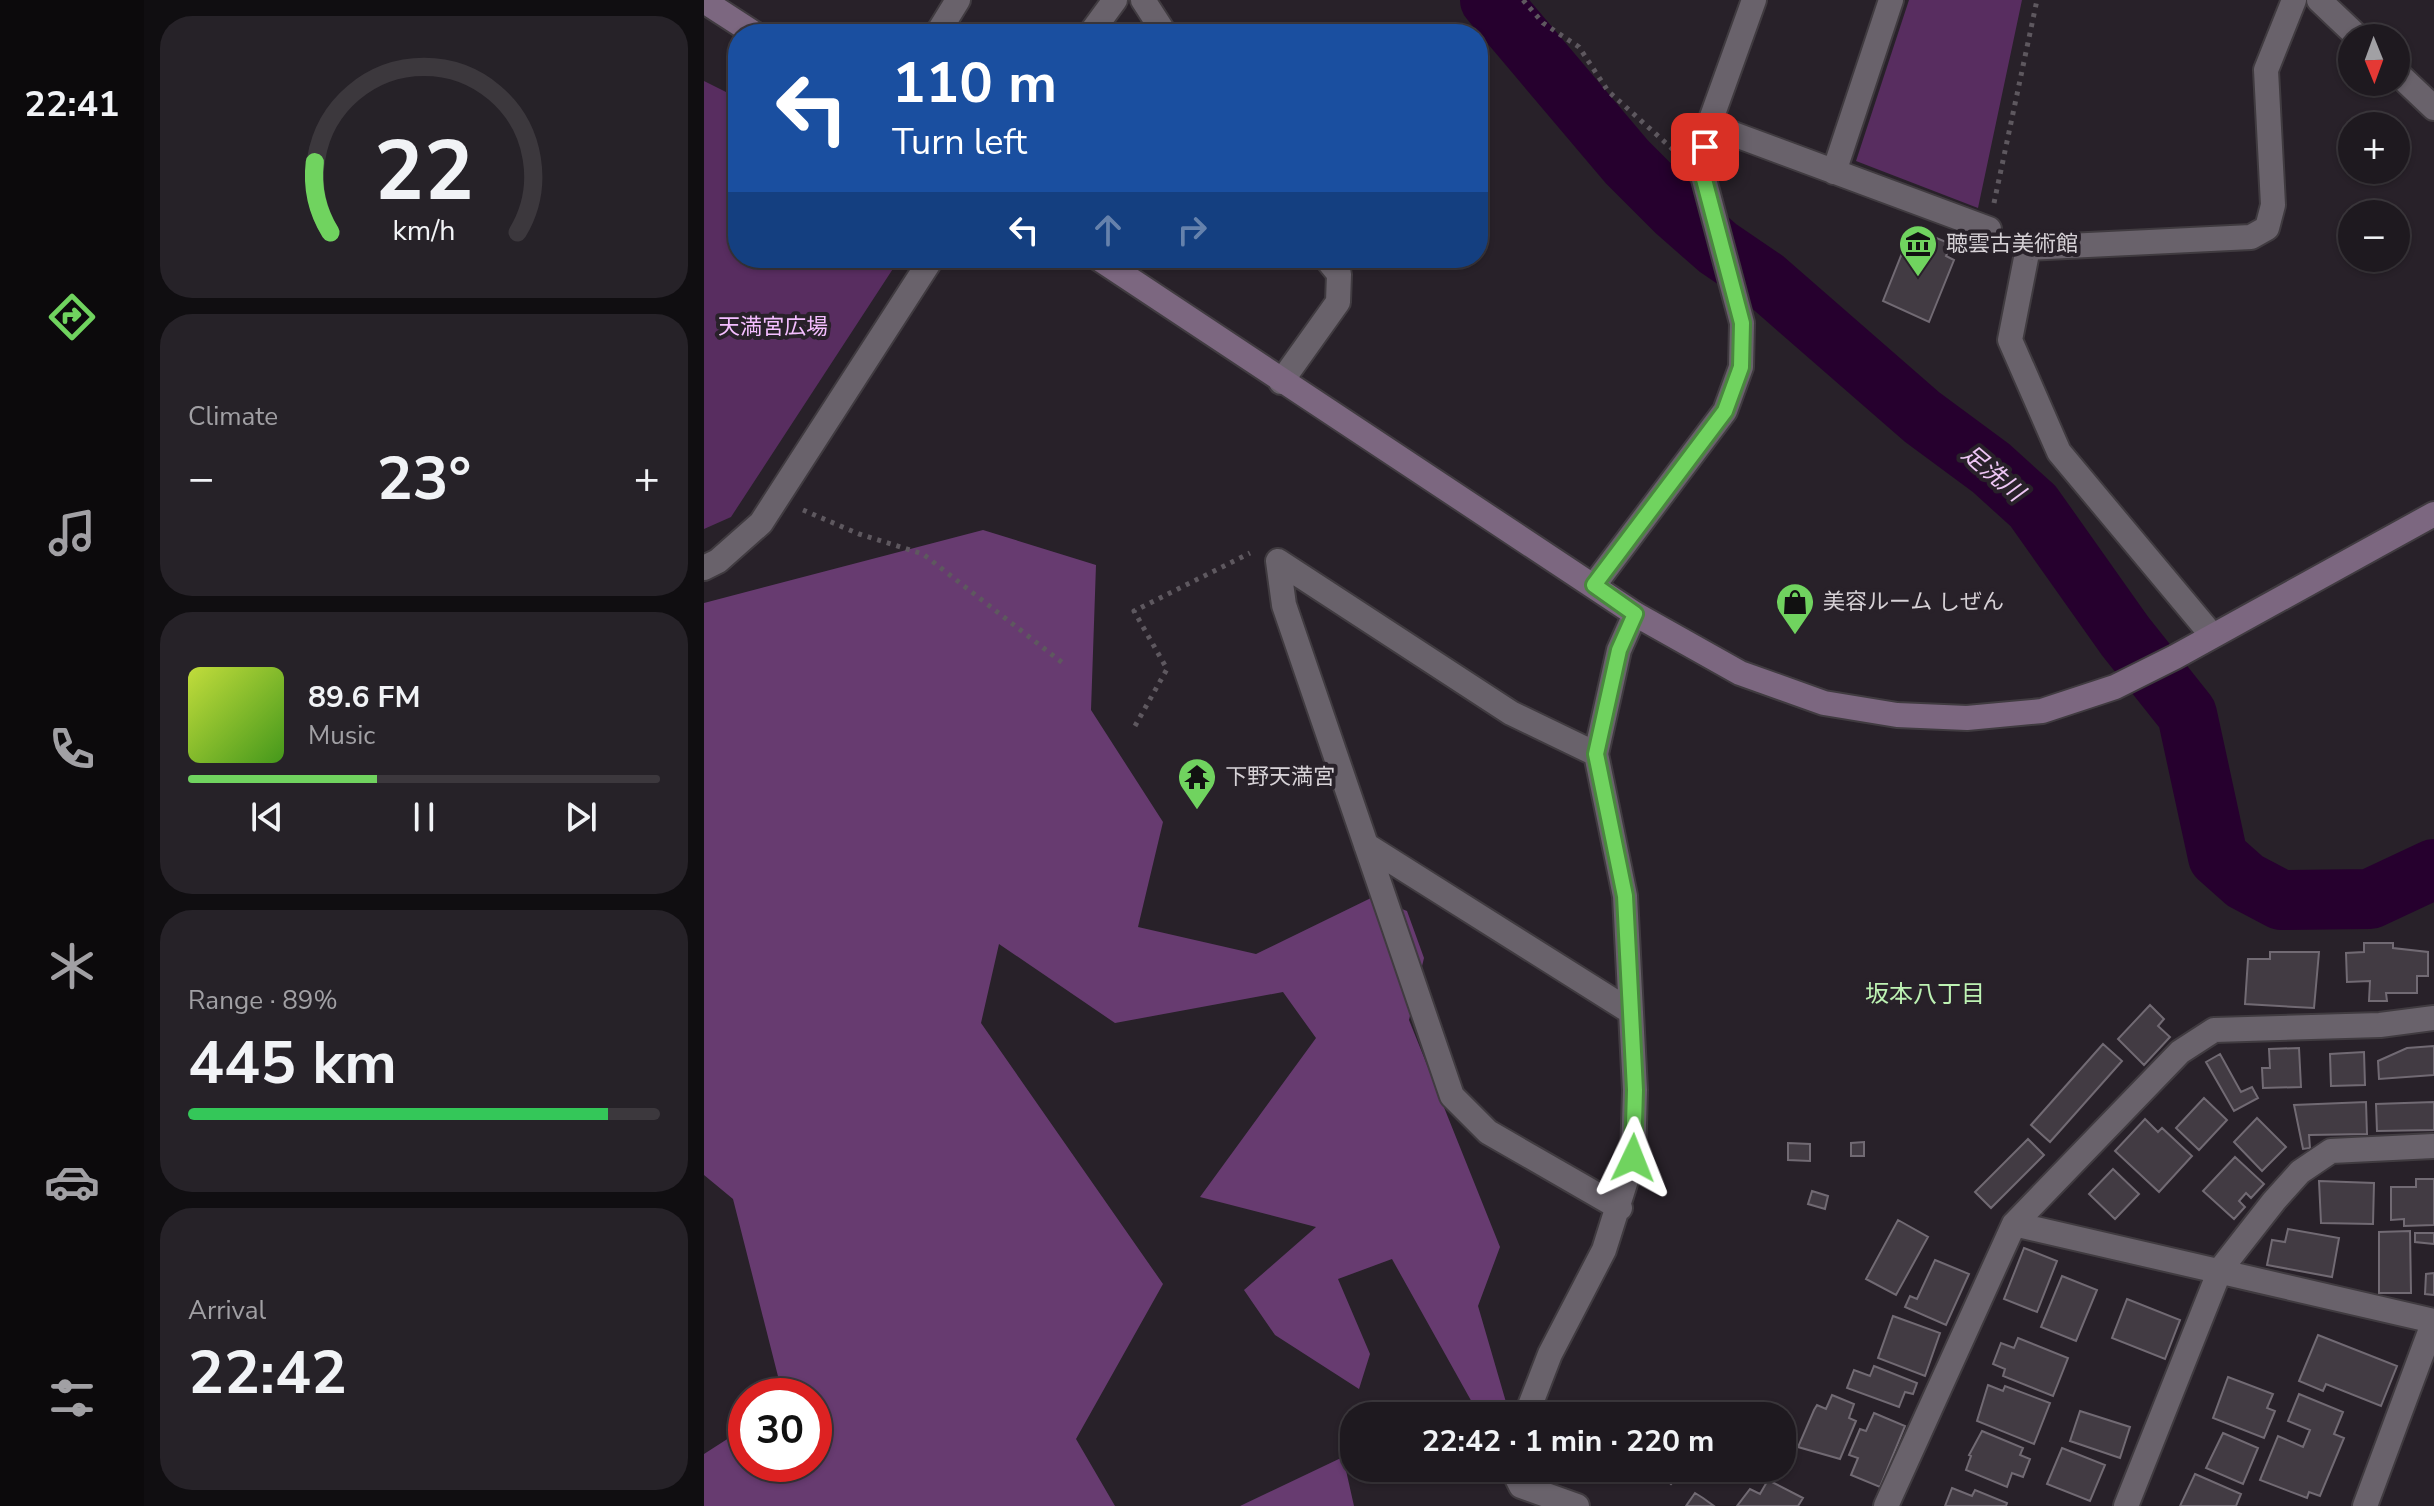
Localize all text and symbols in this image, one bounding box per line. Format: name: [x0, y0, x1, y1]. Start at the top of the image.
north arrow: [2338, 24, 2410, 96]
map controls: [2338, 24, 2410, 272]
text: 110 m: [892, 45, 1057, 122]
icon: left: [760, 56, 864, 160]
text: 22:41: [24, 80, 120, 129]
button: +: [2338, 112, 2410, 184]
pin: [1671, 113, 1739, 181]
text: 22: [374, 115, 474, 228]
text: Turn left: [892, 118, 1027, 167]
icon: arrive: [1683, 125, 1727, 169]
button: −: [2338, 200, 2410, 272]
icon: left: [1002, 208, 1046, 252]
icon: ahead: [1086, 208, 1130, 252]
icon: right: [1170, 208, 1214, 252]
text: km/h: [393, 211, 455, 250]
museum icon: 聴雲古美術館: [1897, 223, 1939, 278]
place label: 聴雲古美術館: [1946, 229, 2078, 259]
icon: directions: [44, 289, 100, 345]
park label: 天満宮広場: [718, 312, 828, 342]
text: Climate: [188, 399, 278, 434]
text: 23°: [377, 438, 471, 520]
water label: 足洗川: [1955, 438, 2033, 510]
text: −: [188, 449, 214, 509]
text: +: [634, 449, 660, 509]
icon: music: [44, 505, 100, 561]
shop icon: 美容ルーム しぜん: [1774, 581, 1816, 636]
place label: 美容ルーム しぜん: [1823, 587, 2004, 617]
text: 89.6 FM: [308, 677, 420, 718]
text: Music: [308, 718, 375, 753]
icon: phone: [44, 721, 100, 777]
temple icon: 下野天満宮: [1176, 756, 1218, 811]
place label: 下野天満宮: [1225, 762, 1335, 792]
icon: previous: [245, 795, 289, 839]
icon: pause: [402, 795, 446, 839]
icon: next: [559, 795, 603, 839]
icon: climate: [44, 938, 100, 994]
district label: 坂本八丁目: [1865, 978, 1985, 1010]
text: Range · 89%: [188, 983, 338, 1018]
text: 445 km: [188, 1022, 397, 1104]
position arrow: [1591, 1116, 1675, 1200]
icon: car: [44, 1154, 100, 1210]
text: Arrival: [188, 1293, 266, 1328]
text: 22:42: [188, 1332, 347, 1414]
icon: filters: [44, 1370, 100, 1426]
speed limit sign: 30: [728, 1378, 832, 1482]
text: 22:42 · 1 min · 220 m: [1422, 1421, 1714, 1462]

